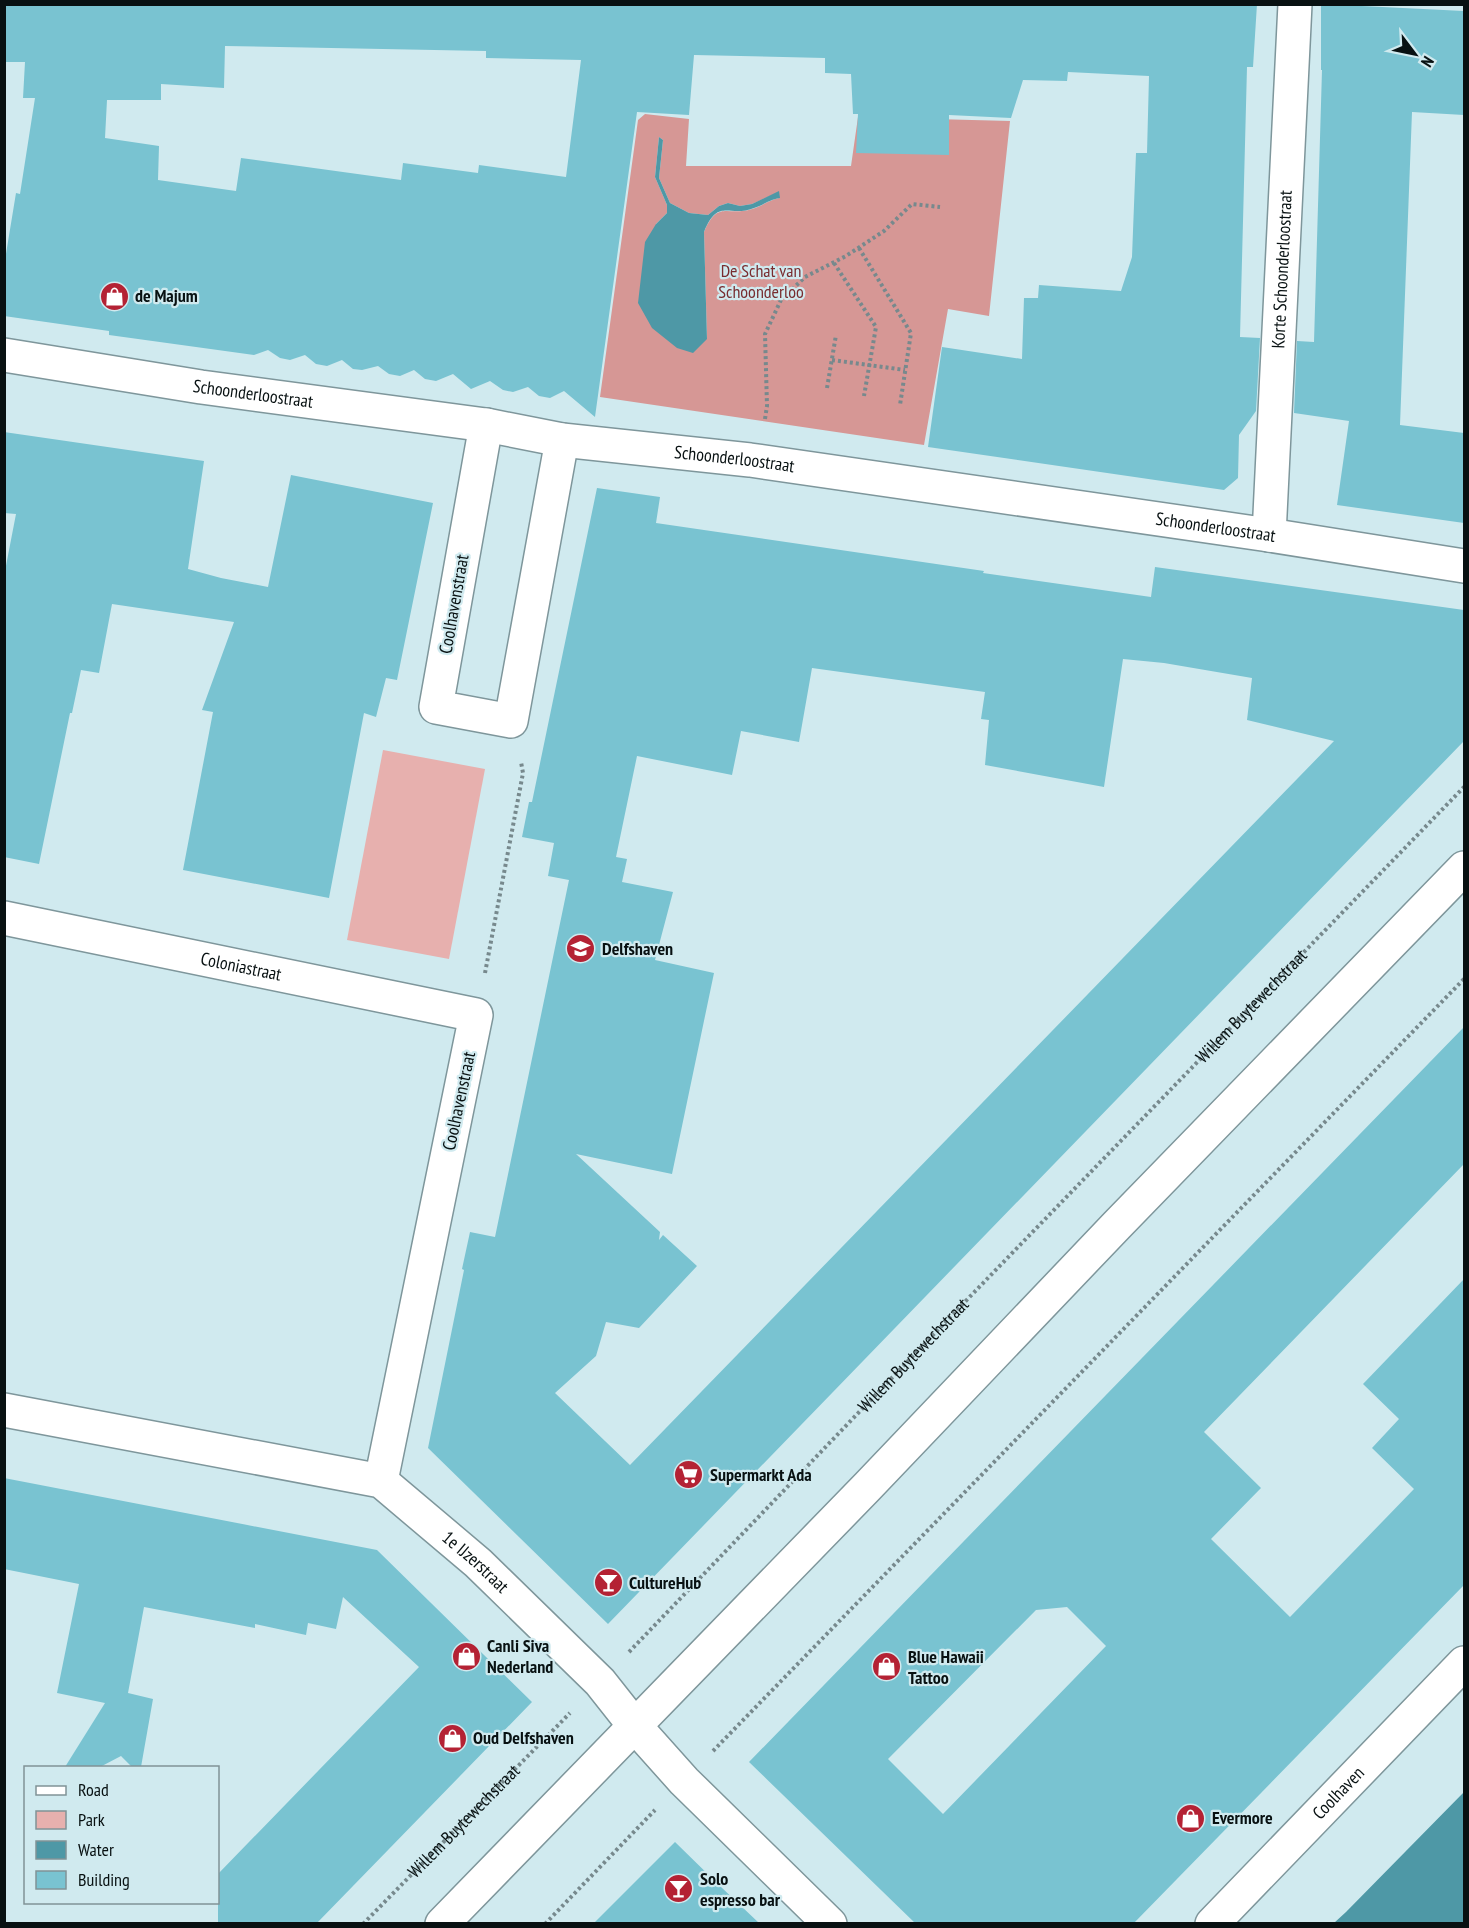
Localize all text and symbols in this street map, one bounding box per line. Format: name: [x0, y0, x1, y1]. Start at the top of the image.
north arrow: [1385, 24, 1445, 84]
text: N: [1417, 53, 1438, 71]
street label: Korte Schoonderloostraat: [1266, 190, 1297, 349]
park label: De Schat van Schoonderloo: [718, 259, 804, 303]
shop icon: de Majum: [98, 280, 130, 312]
place label: de Majum: [135, 284, 198, 307]
street label: Schoonderloostraat: [191, 374, 314, 413]
street label: Schoonderloostraat: [673, 440, 796, 477]
street label: Schoonderloostraat: [1154, 507, 1277, 547]
street label: Coolhavenstraat: [433, 553, 474, 655]
school or university icon: Delfshaven: [565, 933, 597, 965]
place label: Delfshaven: [602, 937, 673, 960]
street label: Willem Buytewechstraat: [1191, 944, 1312, 1068]
street label: Coloniastraat: [199, 947, 284, 986]
street label: Coolhavenstraat: [437, 1049, 480, 1152]
street label: Willem Buytewechstraat: [853, 1293, 973, 1417]
supermarket icon: Supermarkt Ada: [673, 1459, 705, 1491]
place label: Supermarkt Ada: [710, 1463, 812, 1486]
street label: 1e IJzerstraat: [438, 1526, 514, 1598]
bar icon: CultureHub: [592, 1567, 624, 1599]
place label: CultureHub: [629, 1571, 701, 1594]
place label: Canli Siva Nederland: [487, 1634, 553, 1678]
shop icon: Canli Siva Nederland: [450, 1640, 482, 1672]
place label: Blue Hawaii Tattoo: [908, 1645, 984, 1689]
shop icon: Blue Hawaii Tattoo: [871, 1651, 903, 1683]
shop icon: Oud Delfshaven: [436, 1722, 468, 1754]
place label: Oud Delfshaven: [473, 1726, 574, 1749]
street label: Willem Buytewechstraat: [403, 1759, 524, 1882]
street label: Coolhaven: [1307, 1761, 1369, 1824]
legend: [24, 1766, 219, 1904]
text: Road: [78, 1778, 109, 1801]
shop icon: Evermore: [1175, 1802, 1207, 1834]
place label: Evermore: [1212, 1806, 1273, 1829]
text: Park: [78, 1808, 105, 1831]
text: Water: [78, 1838, 114, 1861]
place label: Solo espresso bar: [700, 1867, 781, 1911]
text: Building: [78, 1868, 130, 1891]
bar icon: Solo espresso bar: [663, 1873, 695, 1905]

